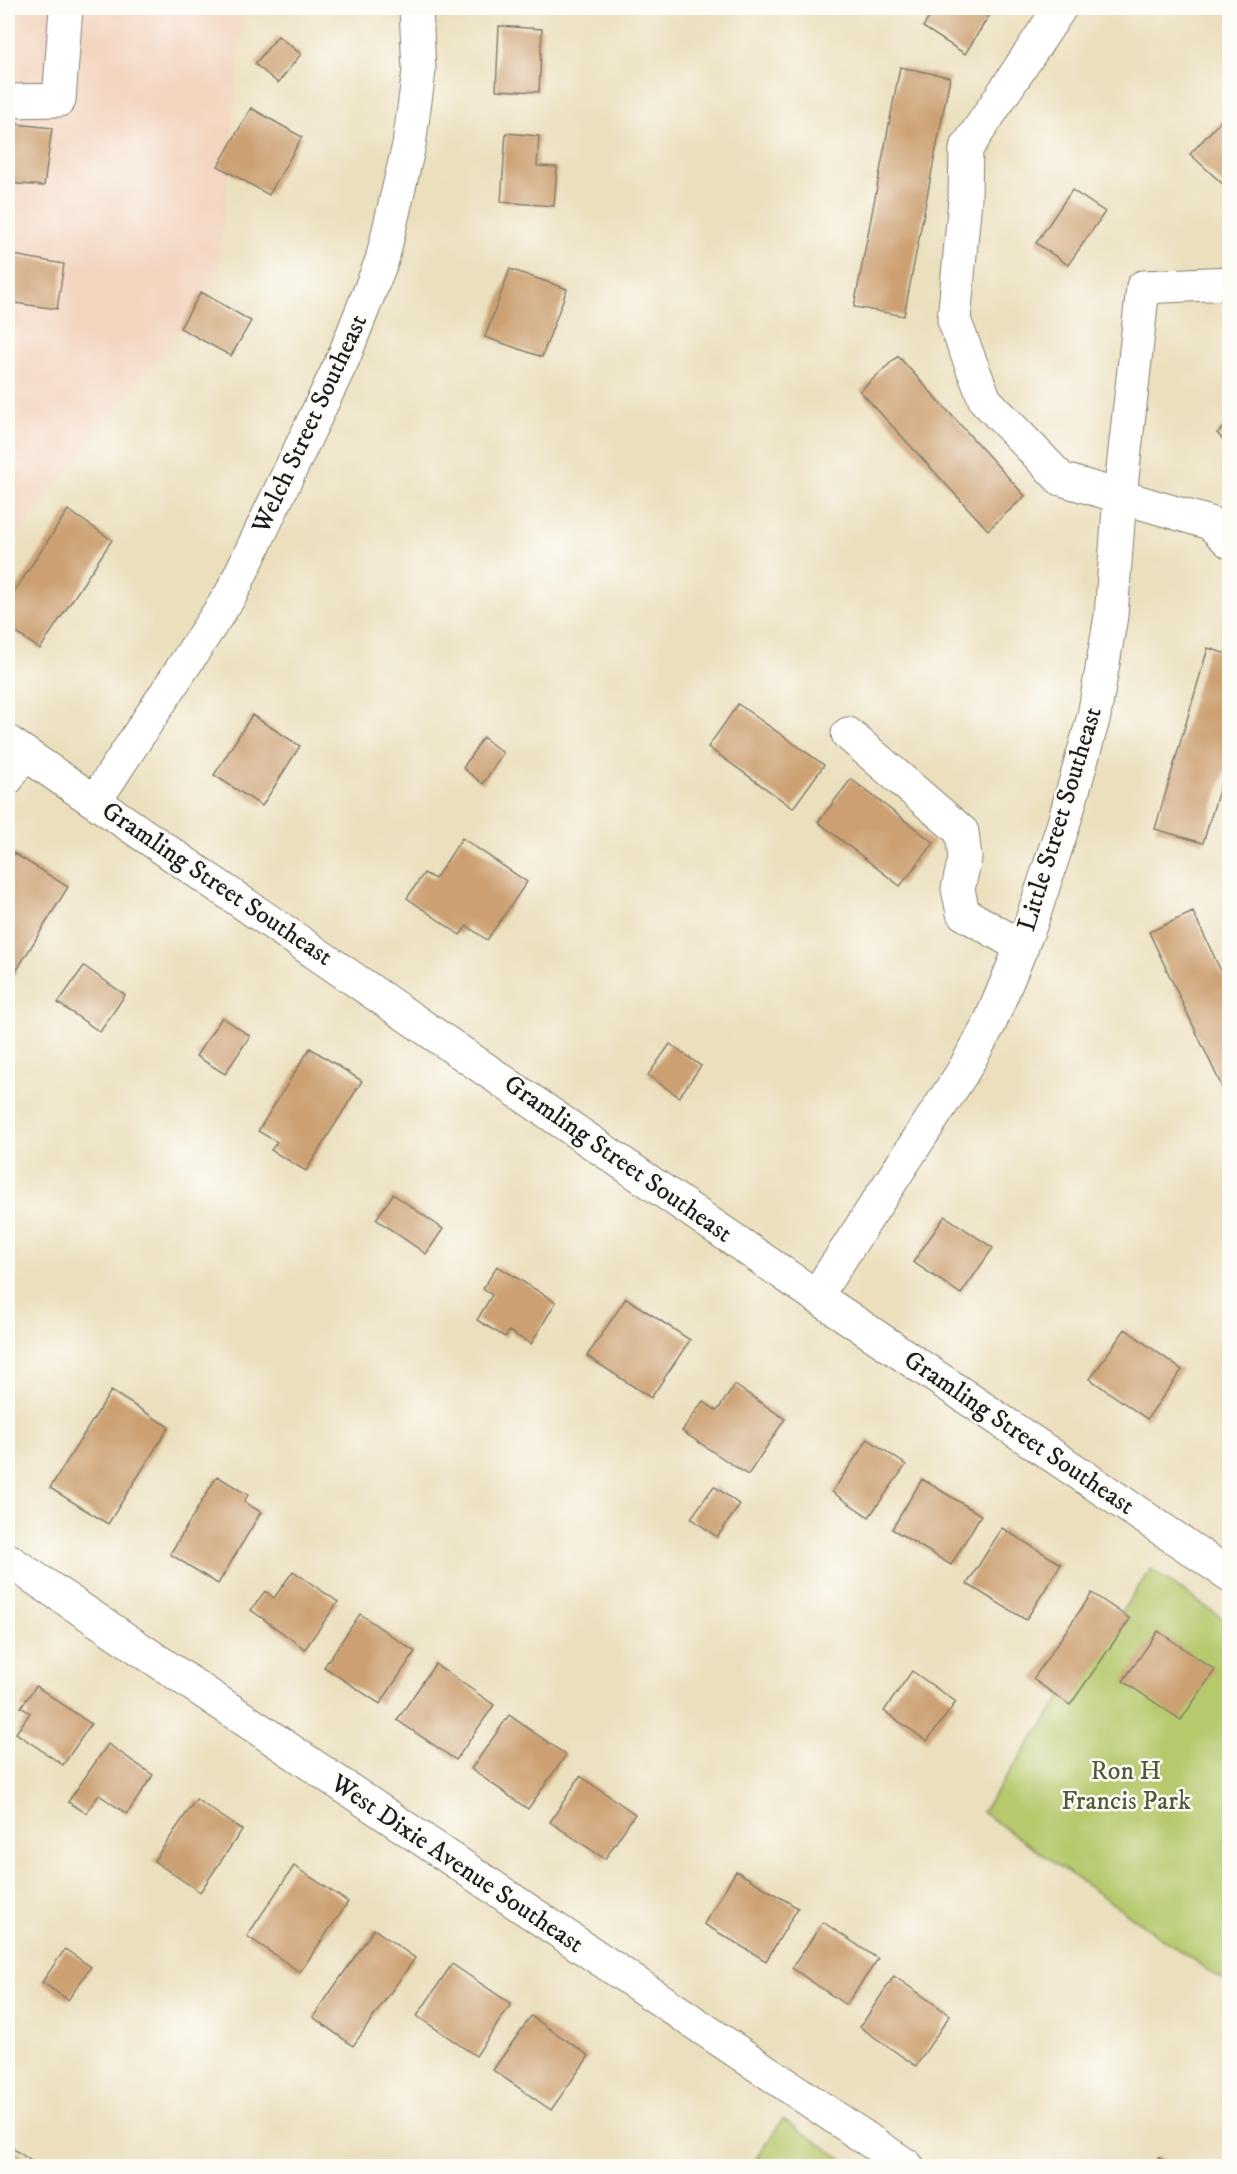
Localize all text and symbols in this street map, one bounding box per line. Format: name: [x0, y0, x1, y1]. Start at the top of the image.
street label: Welch Street Southeast: [244, 309, 375, 540]
street label: Little Street Southeast: [1010, 703, 1110, 935]
street label: Gramling Street Southeast: [95, 794, 339, 974]
street label: Gramling Street Southeast: [497, 1068, 739, 1250]
street label: Gramling Street Southeast: [897, 1343, 1141, 1523]
park label: Ron H Francis Park: [1061, 1755, 1191, 1818]
street label: West Dixie Avenue Southeast: [323, 1766, 590, 1961]

